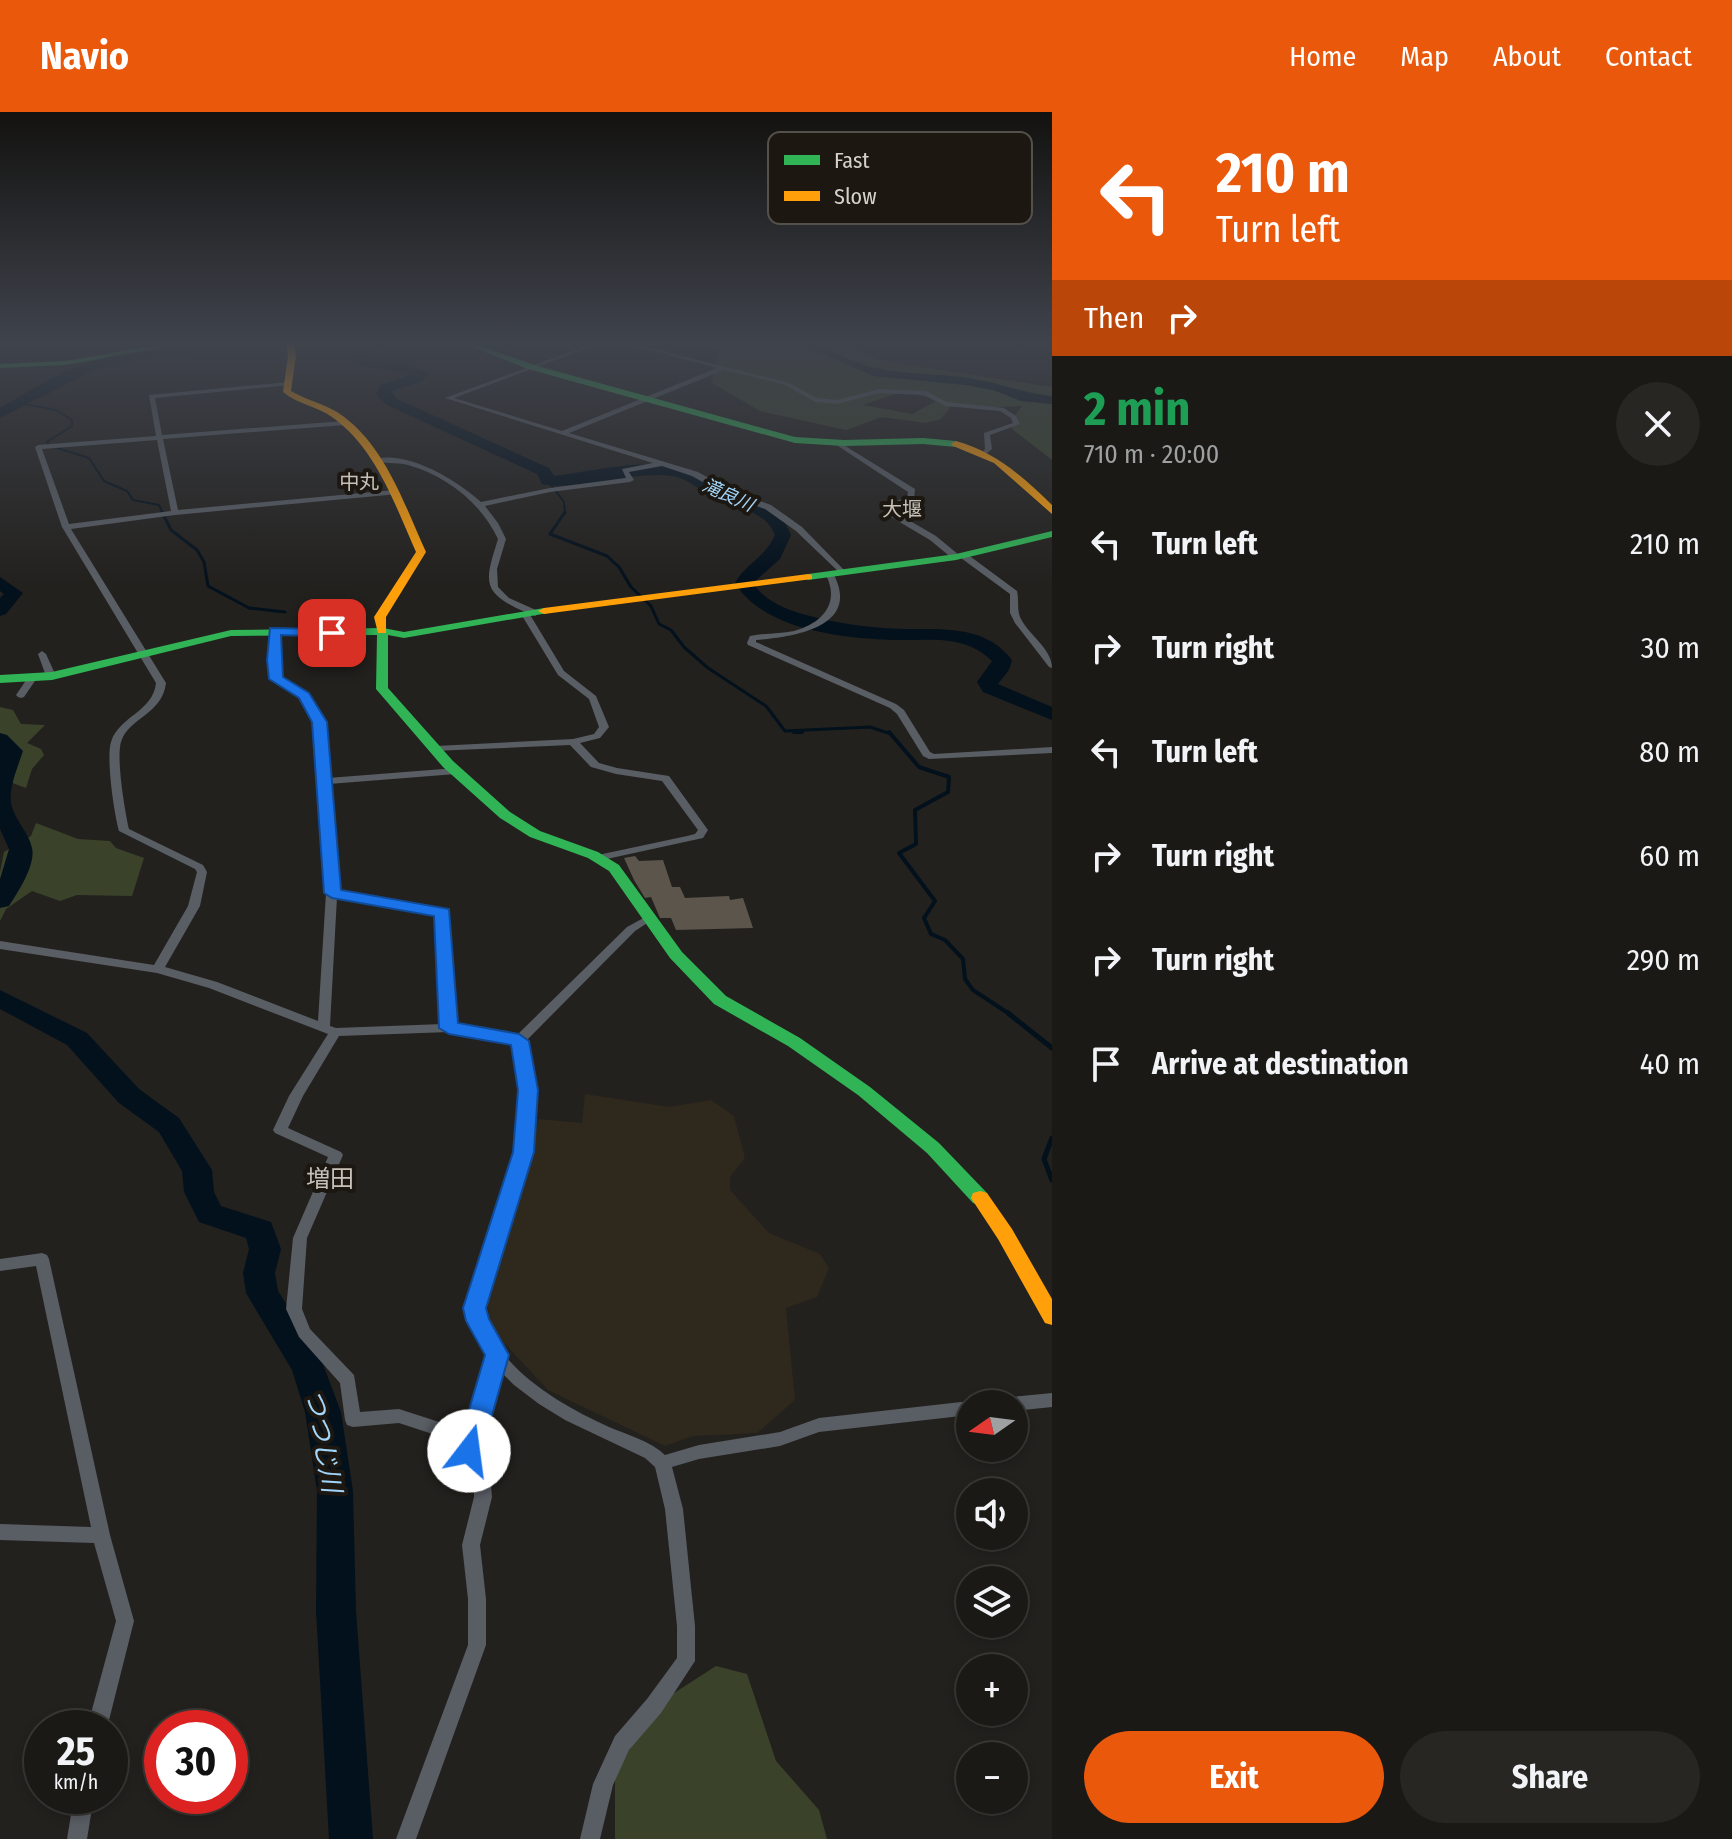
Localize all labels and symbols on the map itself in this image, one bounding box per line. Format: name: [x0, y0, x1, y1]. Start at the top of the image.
legend: [768, 132, 1032, 224]
text: Fast: [834, 147, 870, 174]
text: Slow: [834, 183, 877, 210]
district label: 中丸: [339, 470, 379, 494]
water label: 滝良川: [699, 474, 759, 517]
district label: 大堰: [882, 497, 922, 521]
pin: [298, 599, 366, 667]
district label: 増田: [306, 1165, 354, 1193]
water label: つつじ川: [299, 1387, 348, 1498]
north arrow: [956, 1390, 1028, 1462]
position arrow: [427, 1409, 511, 1493]
speed limit sign: 30: [144, 1710, 248, 1814]

